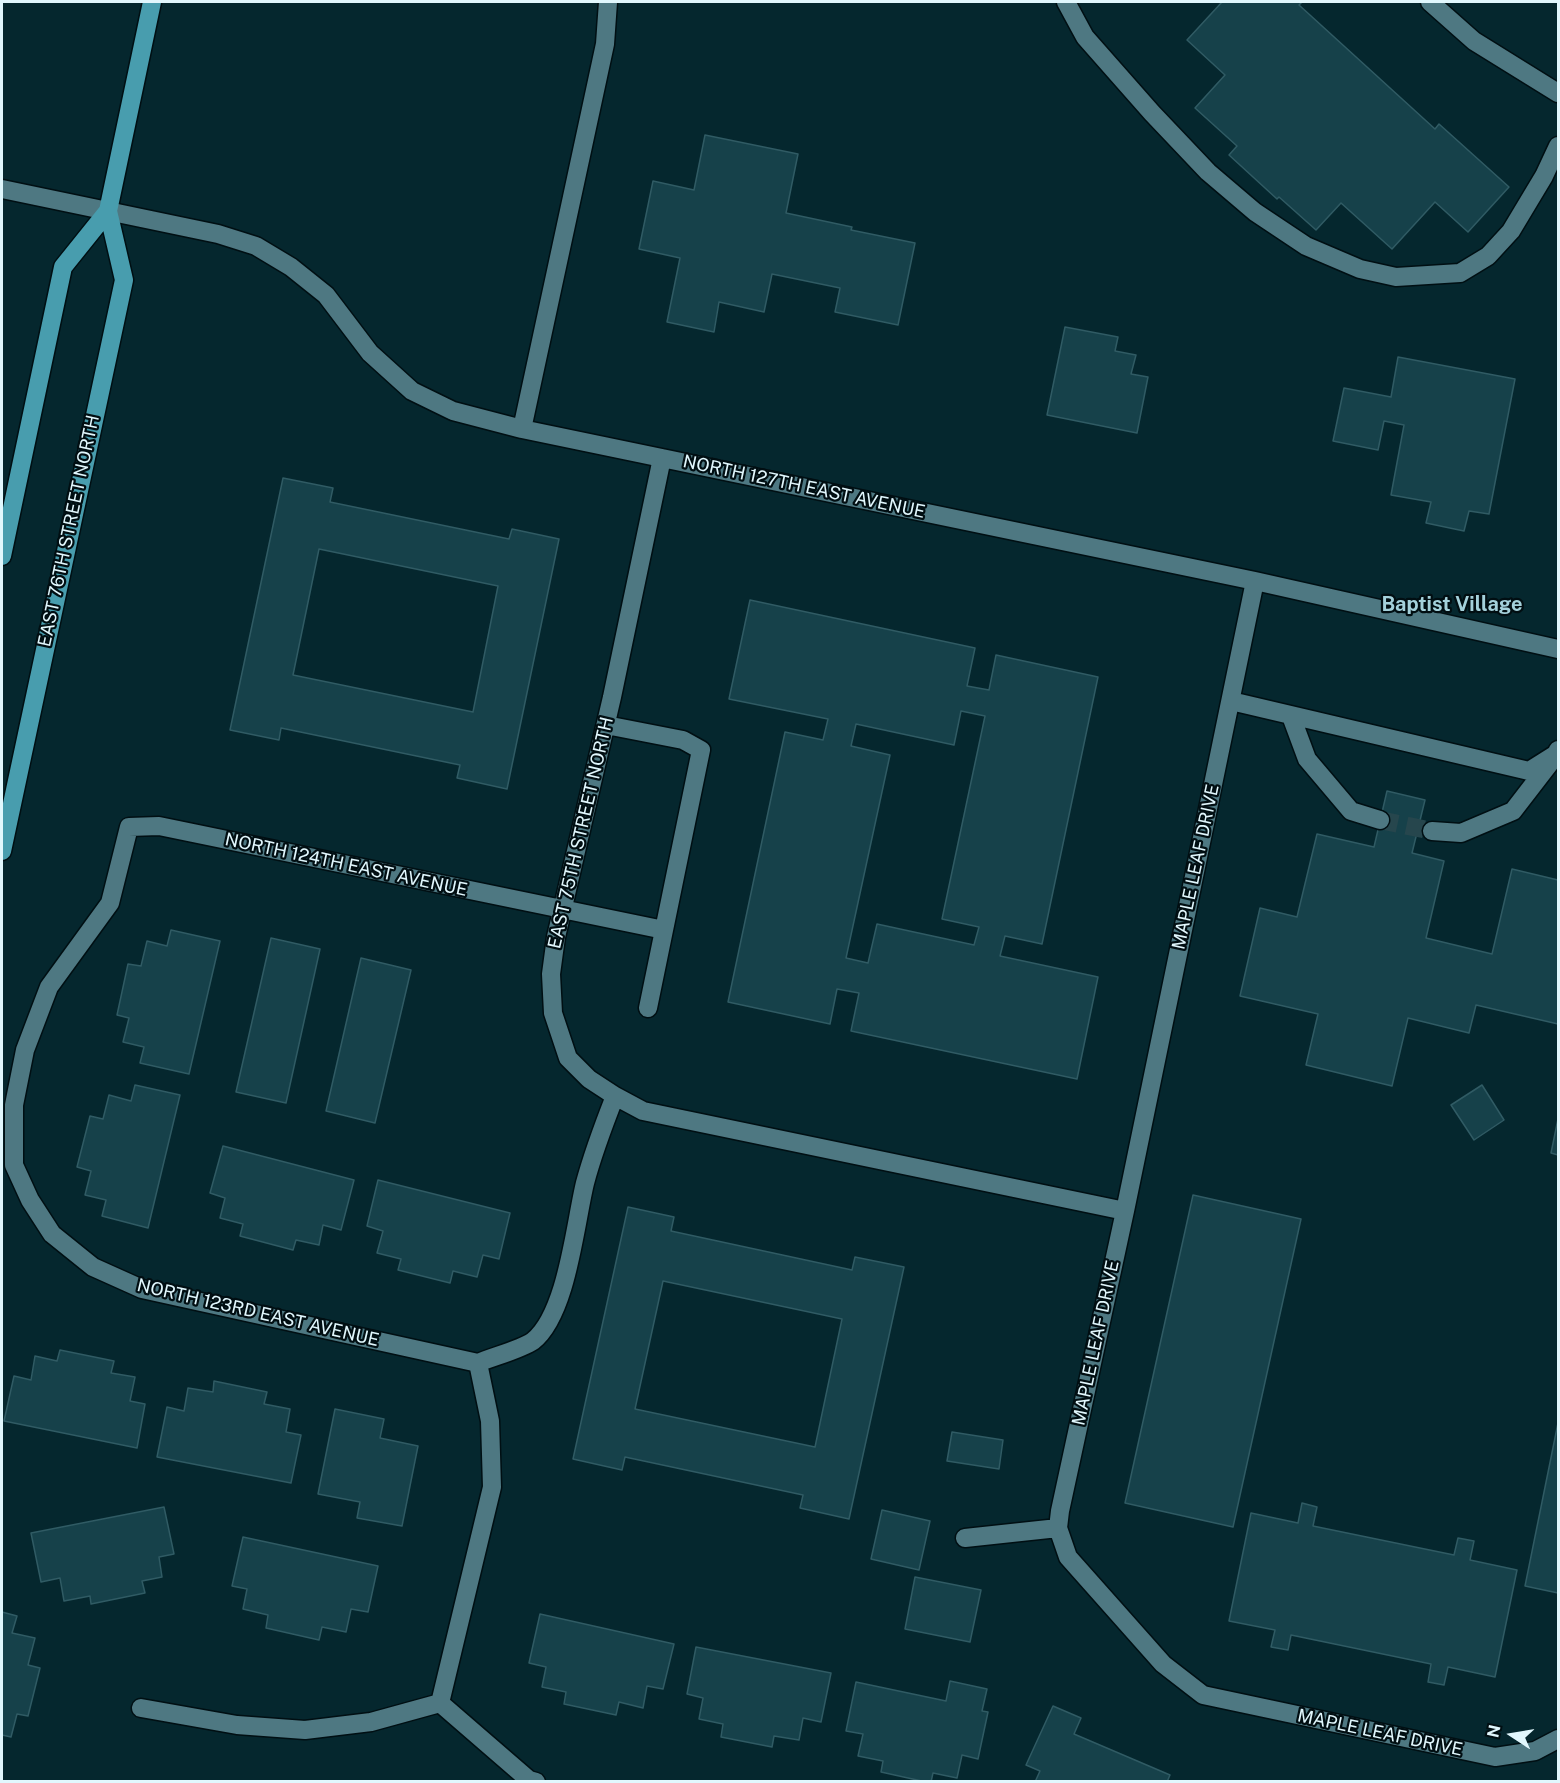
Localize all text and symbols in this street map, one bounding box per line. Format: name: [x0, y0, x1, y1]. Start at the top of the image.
street label: EAST 76TH STREET NORTH: [34, 413, 104, 649]
street label: NORTH 127TH EAST AVENUE: [681, 451, 927, 523]
district label: Baptist Village: [1381, 593, 1523, 617]
street label: EAST 75TH STREET NORTH: [544, 715, 618, 951]
street label: MAPLE LEAF DRIVE: [1168, 782, 1224, 952]
street label: NORTH 124TH EAST AVENUE: [223, 829, 469, 901]
street label: MAPLE LEAF DRIVE: [1068, 1258, 1124, 1428]
street label: NORTH 123RD EAST AVENUE: [135, 1275, 381, 1351]
street label: MAPLE LEAF DRIVE: [1295, 1705, 1465, 1761]
north arrow: [1482, 1705, 1542, 1765]
text: N: [1483, 1723, 1504, 1739]

